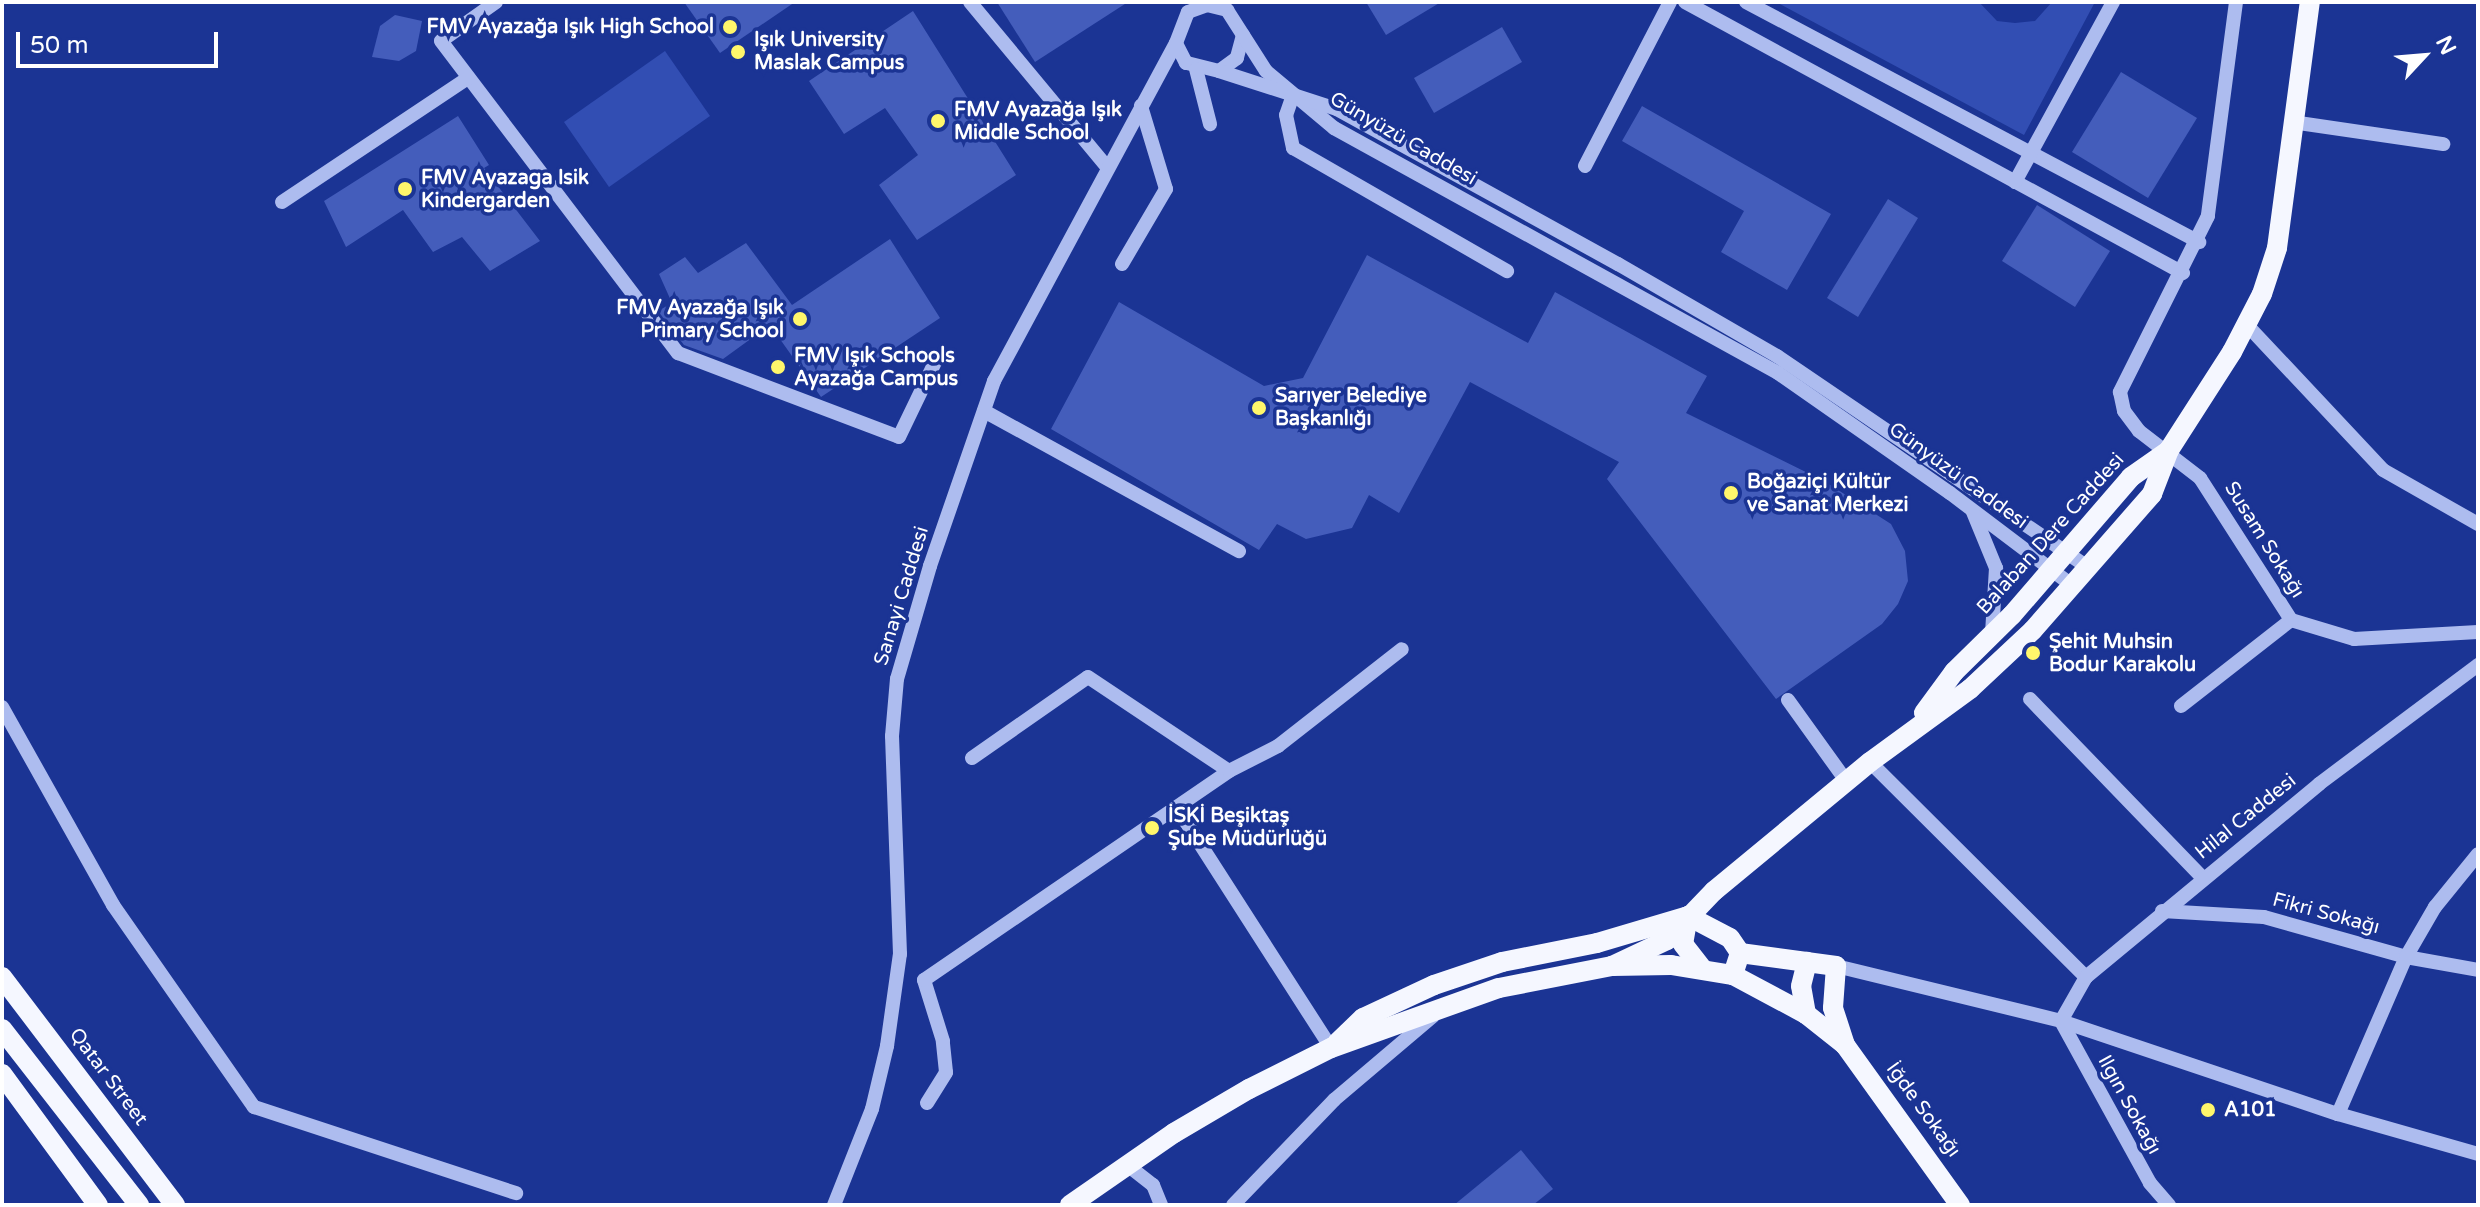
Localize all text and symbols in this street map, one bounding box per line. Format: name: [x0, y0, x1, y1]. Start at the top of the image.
place label: FMV Ayazağa Işık High School: [427, 15, 714, 39]
scale bar: [20, 16, 222, 66]
north arrow: [2384, 16, 2464, 96]
marker: FMV Ayazağa Işık High School: [721, 18, 739, 36]
place label: Işık University Maslak Campus: [754, 28, 904, 75]
text: 50 m: [30, 31, 88, 60]
text: N: [2430, 32, 2461, 59]
marker: Işık University Maslak Campus: [729, 43, 747, 61]
street label: Günyüzü Caddesi: [1325, 87, 1481, 191]
place label: FMV Ayazağa Işık Middle School: [954, 98, 1122, 145]
marker: FMV Ayazağa Işık Middle School: [929, 112, 947, 130]
place label: FMV Ayazaga Isik Kindergarden: [421, 166, 589, 213]
marker: FMV Ayazaga Isik Kindergarden: [396, 180, 414, 198]
place label: FMV Ayazağa Işık Primary School: [616, 296, 784, 343]
marker: FMV Ayazağa Işık Primary School: [791, 310, 809, 328]
place label: FMV Işık Schools Ayazağa Campus: [794, 344, 958, 391]
marker: FMV Işık Schools Ayazağa Campus: [769, 358, 787, 376]
place label: Sarıyer Belediye Başkanlığı: [1275, 384, 1427, 431]
marker: Sarıyer Belediye Başkanlığı: [1250, 399, 1268, 417]
street label: Günyüzü Caddesi: [1884, 418, 2032, 534]
street label: Balaban Dere Caddesi: [1972, 448, 2130, 620]
place label: Boğaziçi Kültür ve Sanat Merkezi: [1747, 470, 1909, 517]
street label: Susam Sokağı: [2219, 477, 2309, 603]
marker: Boğaziçi Kültür ve Sanat Merkezi: [1722, 484, 1740, 502]
street label: Sanayi Caddesi: [869, 524, 935, 668]
place label: Şehit Muhsin Bodur Karakolu: [2049, 630, 2196, 677]
marker: Şehit Muhsin Bodur Karakolu: [2024, 644, 2042, 662]
street label: Hilal Caddesi: [2191, 769, 2301, 865]
place label: İSKİ Beşiktaş Şube Müdürlüğü: [1168, 804, 1327, 851]
marker: İSKİ Beşiktaş Şube Müdürlüğü: [1143, 819, 1161, 837]
street label: Fikri Sokağı: [2270, 888, 2382, 940]
street label: Qatar Street: [64, 1023, 152, 1131]
street label: Ilgın Sokağı: [2092, 1051, 2166, 1159]
street label: İğde Sokağı: [1881, 1058, 1965, 1162]
place label: A101: [2224, 1098, 2277, 1122]
marker: A101: [2199, 1101, 2217, 1119]

